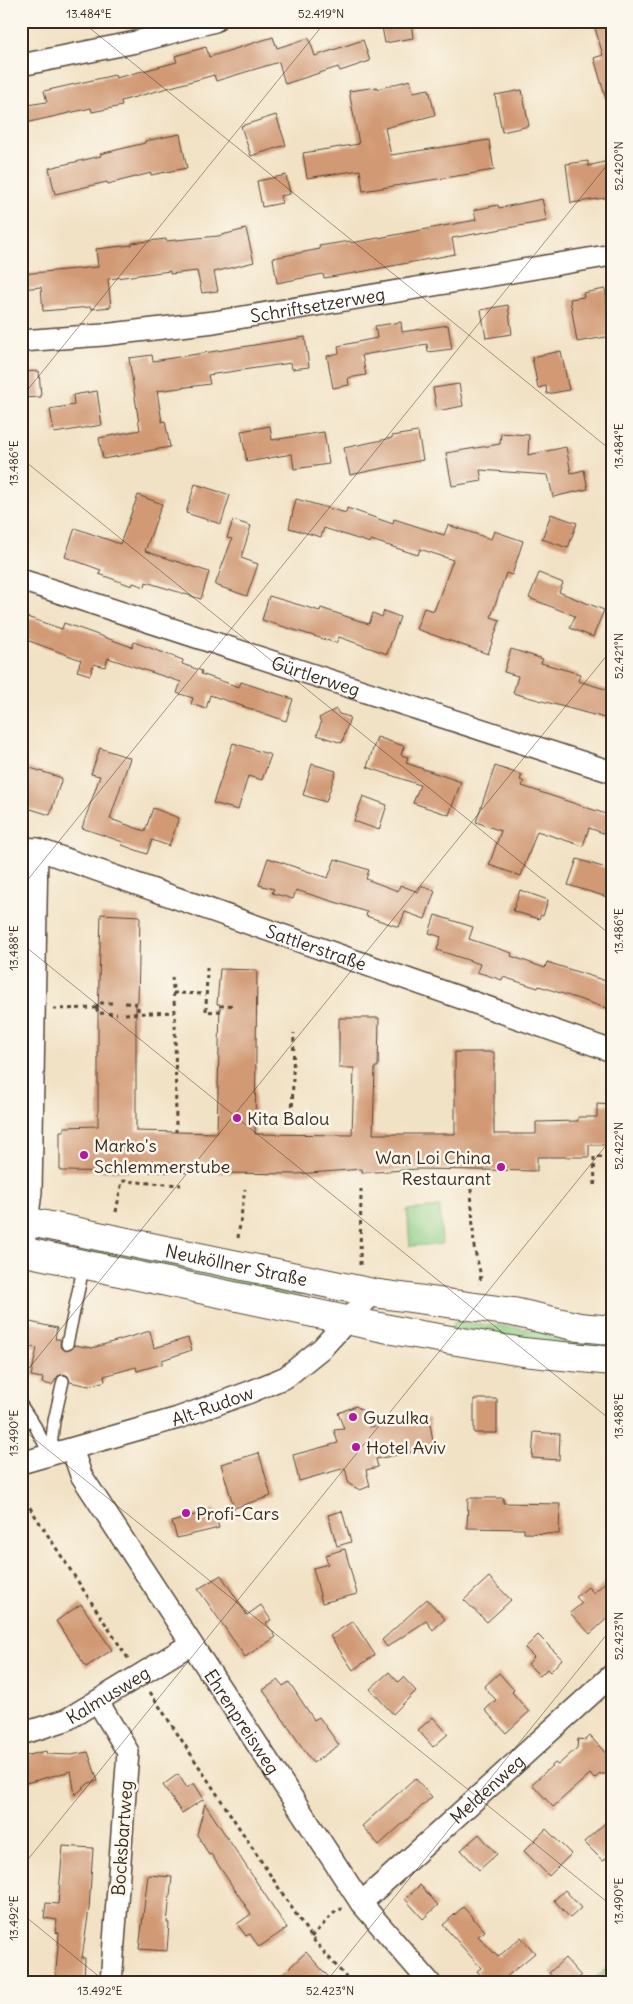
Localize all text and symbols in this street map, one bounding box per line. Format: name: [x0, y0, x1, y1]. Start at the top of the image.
text: 13.484°E: [66, 6, 112, 21]
text: 52.419°N: [298, 6, 344, 21]
text: 52.420°N: [611, 141, 626, 191]
street label: Schriftsetzerweg: [249, 282, 387, 327]
text: 13.484°E: [611, 423, 626, 469]
text: 13.486°E: [6, 440, 21, 486]
text: 52.421°N: [611, 633, 626, 679]
street label: Gürtlerweg: [269, 651, 363, 701]
text: 13.486°E: [611, 908, 626, 954]
street label: Sattlerstraße: [263, 919, 369, 975]
text: 13.488°E: [6, 925, 21, 971]
place label: Kita Balou: [247, 1107, 330, 1130]
marker: Kita Balou: [231, 1112, 243, 1124]
text: 52.422°N: [611, 1122, 626, 1170]
place label: Marko's Schlemmerstube: [94, 1134, 230, 1178]
place label: Wan Loi China Restaurant: [375, 1146, 491, 1190]
marker: Marko's Schlemmerstube: [78, 1149, 90, 1161]
marker: Wan Loi China Restaurant: [495, 1161, 507, 1173]
street label: Neuköllner Straße: [163, 1239, 309, 1291]
street label: Alt-Rudow: [169, 1380, 257, 1431]
text: 13.488°E: [611, 1393, 626, 1439]
place label: Guzulka: [363, 1406, 429, 1429]
text: 13.490°E: [6, 1410, 21, 1456]
marker: Guzulka: [347, 1411, 359, 1423]
place label: Hotel Aviv: [366, 1436, 446, 1459]
marker: Hotel Aviv: [350, 1441, 362, 1453]
place label: Profi-Cars: [196, 1502, 279, 1525]
marker: Profi-Cars: [180, 1507, 192, 1519]
text: 52.423°N: [611, 1612, 626, 1660]
street label: Kalmusweg: [62, 1660, 154, 1729]
street label: Ehrenpreisweg: [200, 1665, 285, 1778]
street label: Meldenweg: [445, 1749, 529, 1828]
street label: Bocksbartweg: [106, 1779, 138, 1897]
text: 13.490°E: [611, 1878, 626, 1924]
text: 13.492°E: [6, 1895, 21, 1941]
text: 13.492°E: [77, 1983, 123, 1998]
text: 52.423°N: [306, 1983, 354, 1998]

